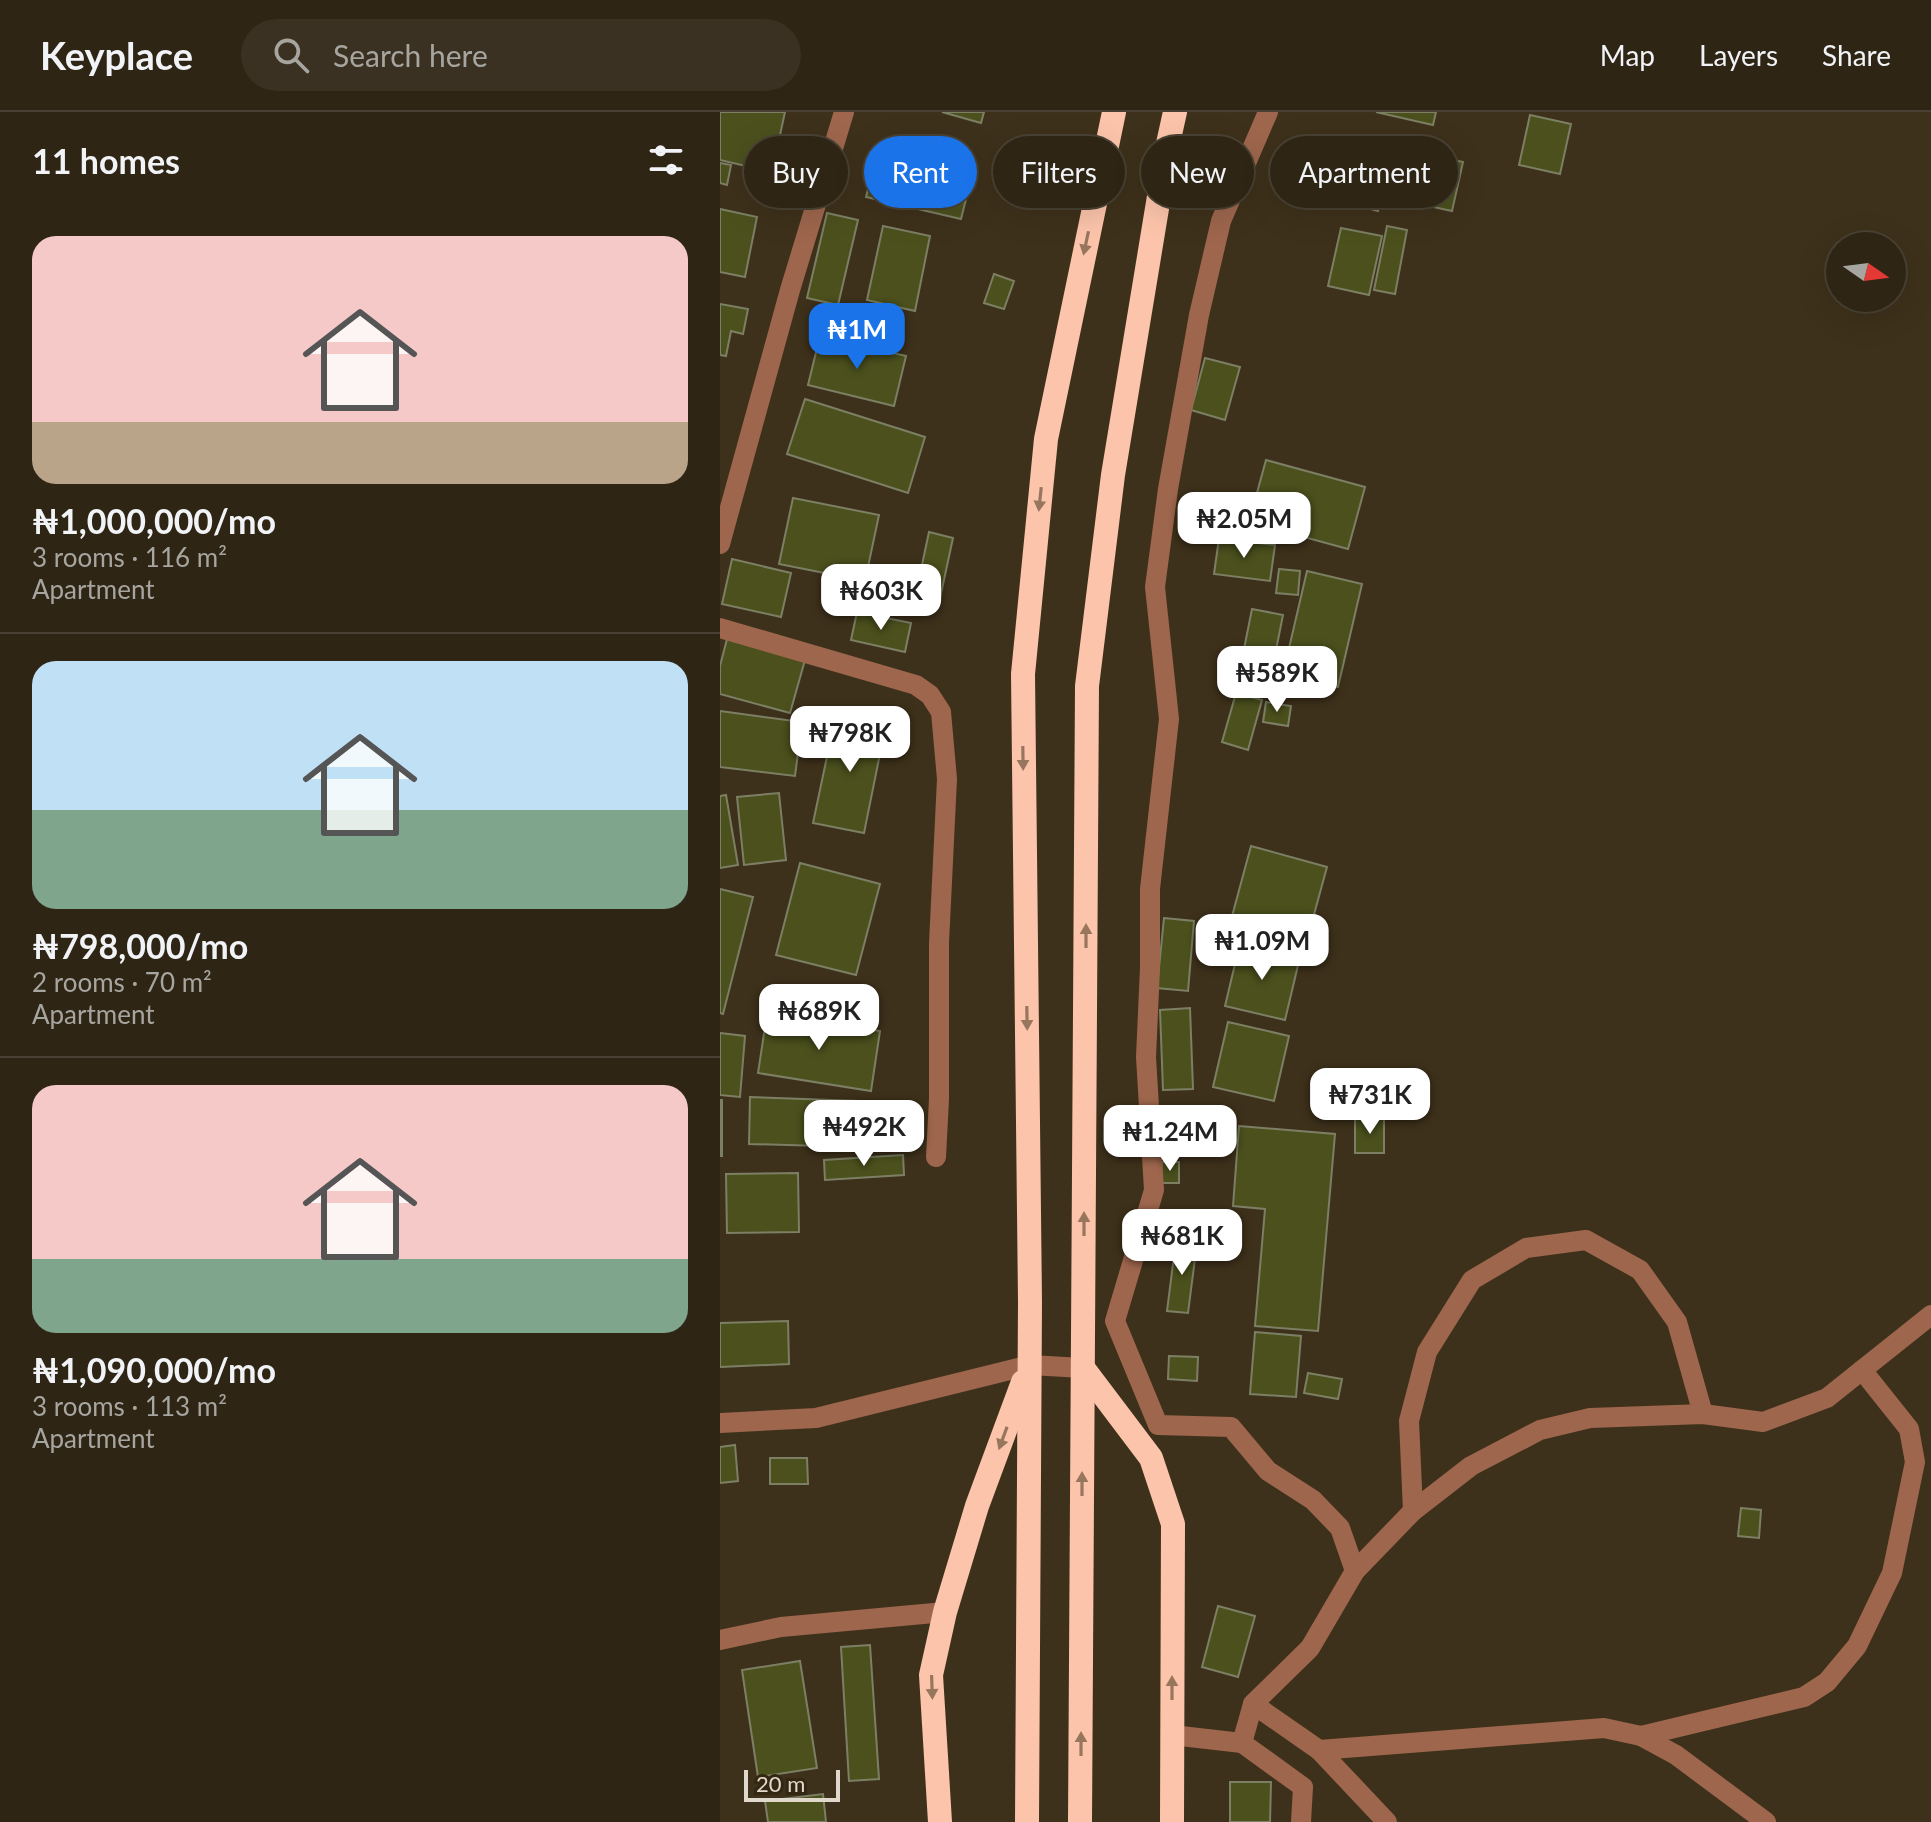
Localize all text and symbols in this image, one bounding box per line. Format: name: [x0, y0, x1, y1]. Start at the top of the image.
search box: [241, 19, 801, 91]
text: Keyplace: [40, 32, 193, 78]
icon: search: [269, 33, 313, 77]
text: Search here: [333, 37, 488, 73]
text: Map: [1600, 38, 1655, 72]
text: Layers: [1699, 38, 1778, 72]
text: Share: [1822, 38, 1891, 72]
chip: Buy: [744, 136, 848, 208]
chip: Rent: [864, 136, 977, 208]
chip: Filters: [993, 136, 1125, 208]
chip: New: [1141, 136, 1254, 208]
chip: Apartment: [1270, 136, 1458, 208]
icon: filters: [644, 138, 688, 182]
text: 11 homes: [32, 140, 180, 181]
one-way arrow: [1079, 231, 1092, 256]
north arrow: [1826, 232, 1906, 312]
map controls: [1826, 232, 1906, 312]
icon: home: [288, 288, 432, 432]
pin: ₦1M: [818, 303, 896, 371]
text: ₦1M: [827, 313, 887, 345]
one-way arrow: [1033, 487, 1046, 512]
pin: ₦2.05M: [1179, 492, 1309, 560]
text: ₦1,000,000/mo: [32, 500, 276, 541]
text: ₦2.05M: [1196, 502, 1292, 534]
text: 3 rooms · 116 m²: [32, 541, 227, 573]
pin: ₦603K: [825, 564, 937, 632]
text: Apartment: [32, 573, 155, 605]
text: ₦603K: [839, 574, 923, 606]
pin: ₦589K: [1221, 646, 1333, 714]
text: ₦589K: [1235, 656, 1319, 688]
pin: ₦798K: [794, 706, 906, 774]
icon: home: [288, 713, 432, 857]
text: ₦798K: [808, 716, 892, 748]
one-way arrow: [1017, 746, 1030, 771]
pin: ₦1.09M: [1197, 914, 1327, 982]
one-way arrow: [1080, 923, 1092, 948]
text: ₦1.09M: [1214, 924, 1310, 956]
text: ₦798,000/mo: [32, 925, 248, 966]
text: 2 rooms · 70 m²: [32, 966, 212, 998]
pin: ₦689K: [763, 984, 875, 1052]
text: ₦689K: [777, 994, 861, 1026]
text: Apartment: [32, 998, 155, 1030]
one-way arrow: [1020, 1006, 1033, 1031]
pin: ₦731K: [1314, 1068, 1426, 1136]
text: ₦731K: [1328, 1078, 1412, 1110]
pin: ₦492K: [808, 1100, 920, 1168]
pin: ₦1.24M: [1105, 1105, 1235, 1173]
text: ₦492K: [822, 1110, 906, 1142]
text: ₦1.24M: [1122, 1115, 1218, 1147]
icon: home: [288, 1137, 432, 1281]
pin: ₦681K: [1126, 1209, 1238, 1277]
one-way arrow: [1078, 1211, 1090, 1236]
text: ₦681K: [1140, 1219, 1224, 1251]
text: ₦1,090,000/mo: [32, 1349, 276, 1390]
text: 3 rooms · 113 m²: [32, 1390, 227, 1422]
text: Apartment: [32, 1422, 155, 1454]
one-way arrow: [996, 1426, 1008, 1450]
one-way arrow: [1076, 1471, 1088, 1496]
one-way arrow: [926, 1675, 939, 1700]
one-way arrow: [1166, 1675, 1179, 1700]
one-way arrow: [1075, 1731, 1087, 1756]
scale bar: [744, 1766, 840, 1802]
text: 20 m: [756, 1770, 805, 1797]

